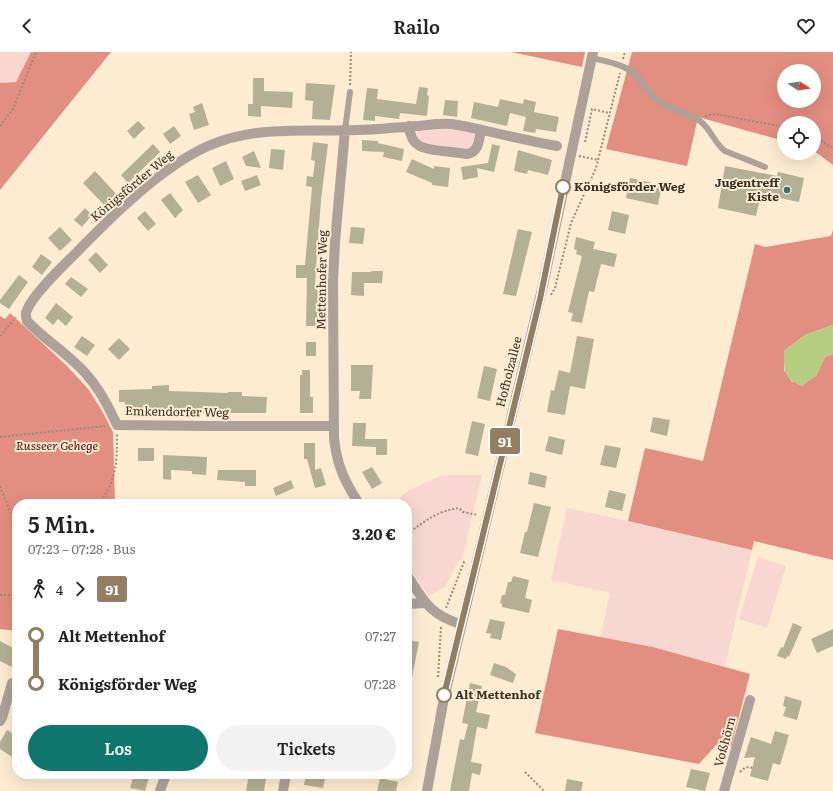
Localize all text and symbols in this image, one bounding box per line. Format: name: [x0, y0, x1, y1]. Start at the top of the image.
text: Railo: [393, 13, 440, 40]
icon: back: [16, 15, 38, 37]
icon: heart: [795, 15, 817, 37]
north arrow: [777, 64, 821, 108]
map controls: [777, 64, 821, 160]
button: locate: [777, 116, 821, 160]
street label: Königsförder Weg: [86, 145, 177, 225]
place label: Jugentreff Kiste: [715, 173, 780, 205]
place label: Königsförder Weg: [574, 177, 686, 195]
marker: Königsförder Weg: [555, 179, 571, 195]
marker: Jugentreff Kiste: [782, 185, 792, 195]
street label: Mettenhofer Weg: [311, 229, 331, 330]
street label: Hofholzallee: [491, 334, 526, 409]
street label: Emkendorfer Weg: [125, 401, 229, 421]
line badge: 91: [487, 428, 523, 454]
text: 91: [498, 431, 512, 451]
park label: Russeer Gehege: [16, 436, 98, 454]
text: 5 Min.: [28, 507, 96, 540]
text: 3.20 €: [352, 522, 396, 545]
text: 07:23 – 07:28 · Bus: [28, 539, 135, 558]
icon: walk: [28, 578, 50, 600]
icon: forward: [69, 578, 91, 600]
text: 91: [105, 579, 119, 599]
text: 4: [56, 580, 63, 599]
text: Alt Mettenhof: [58, 624, 165, 647]
text: 07:27: [365, 626, 396, 645]
text: Königsförder Weg: [58, 672, 197, 695]
text: 07:28: [364, 674, 396, 693]
place label: Alt Mettenhof: [455, 685, 542, 703]
marker: Alt Mettenhof: [436, 687, 452, 703]
street label: Voßhörn: [709, 715, 739, 769]
button: Los: [28, 725, 208, 771]
button: Tickets: [216, 725, 396, 771]

